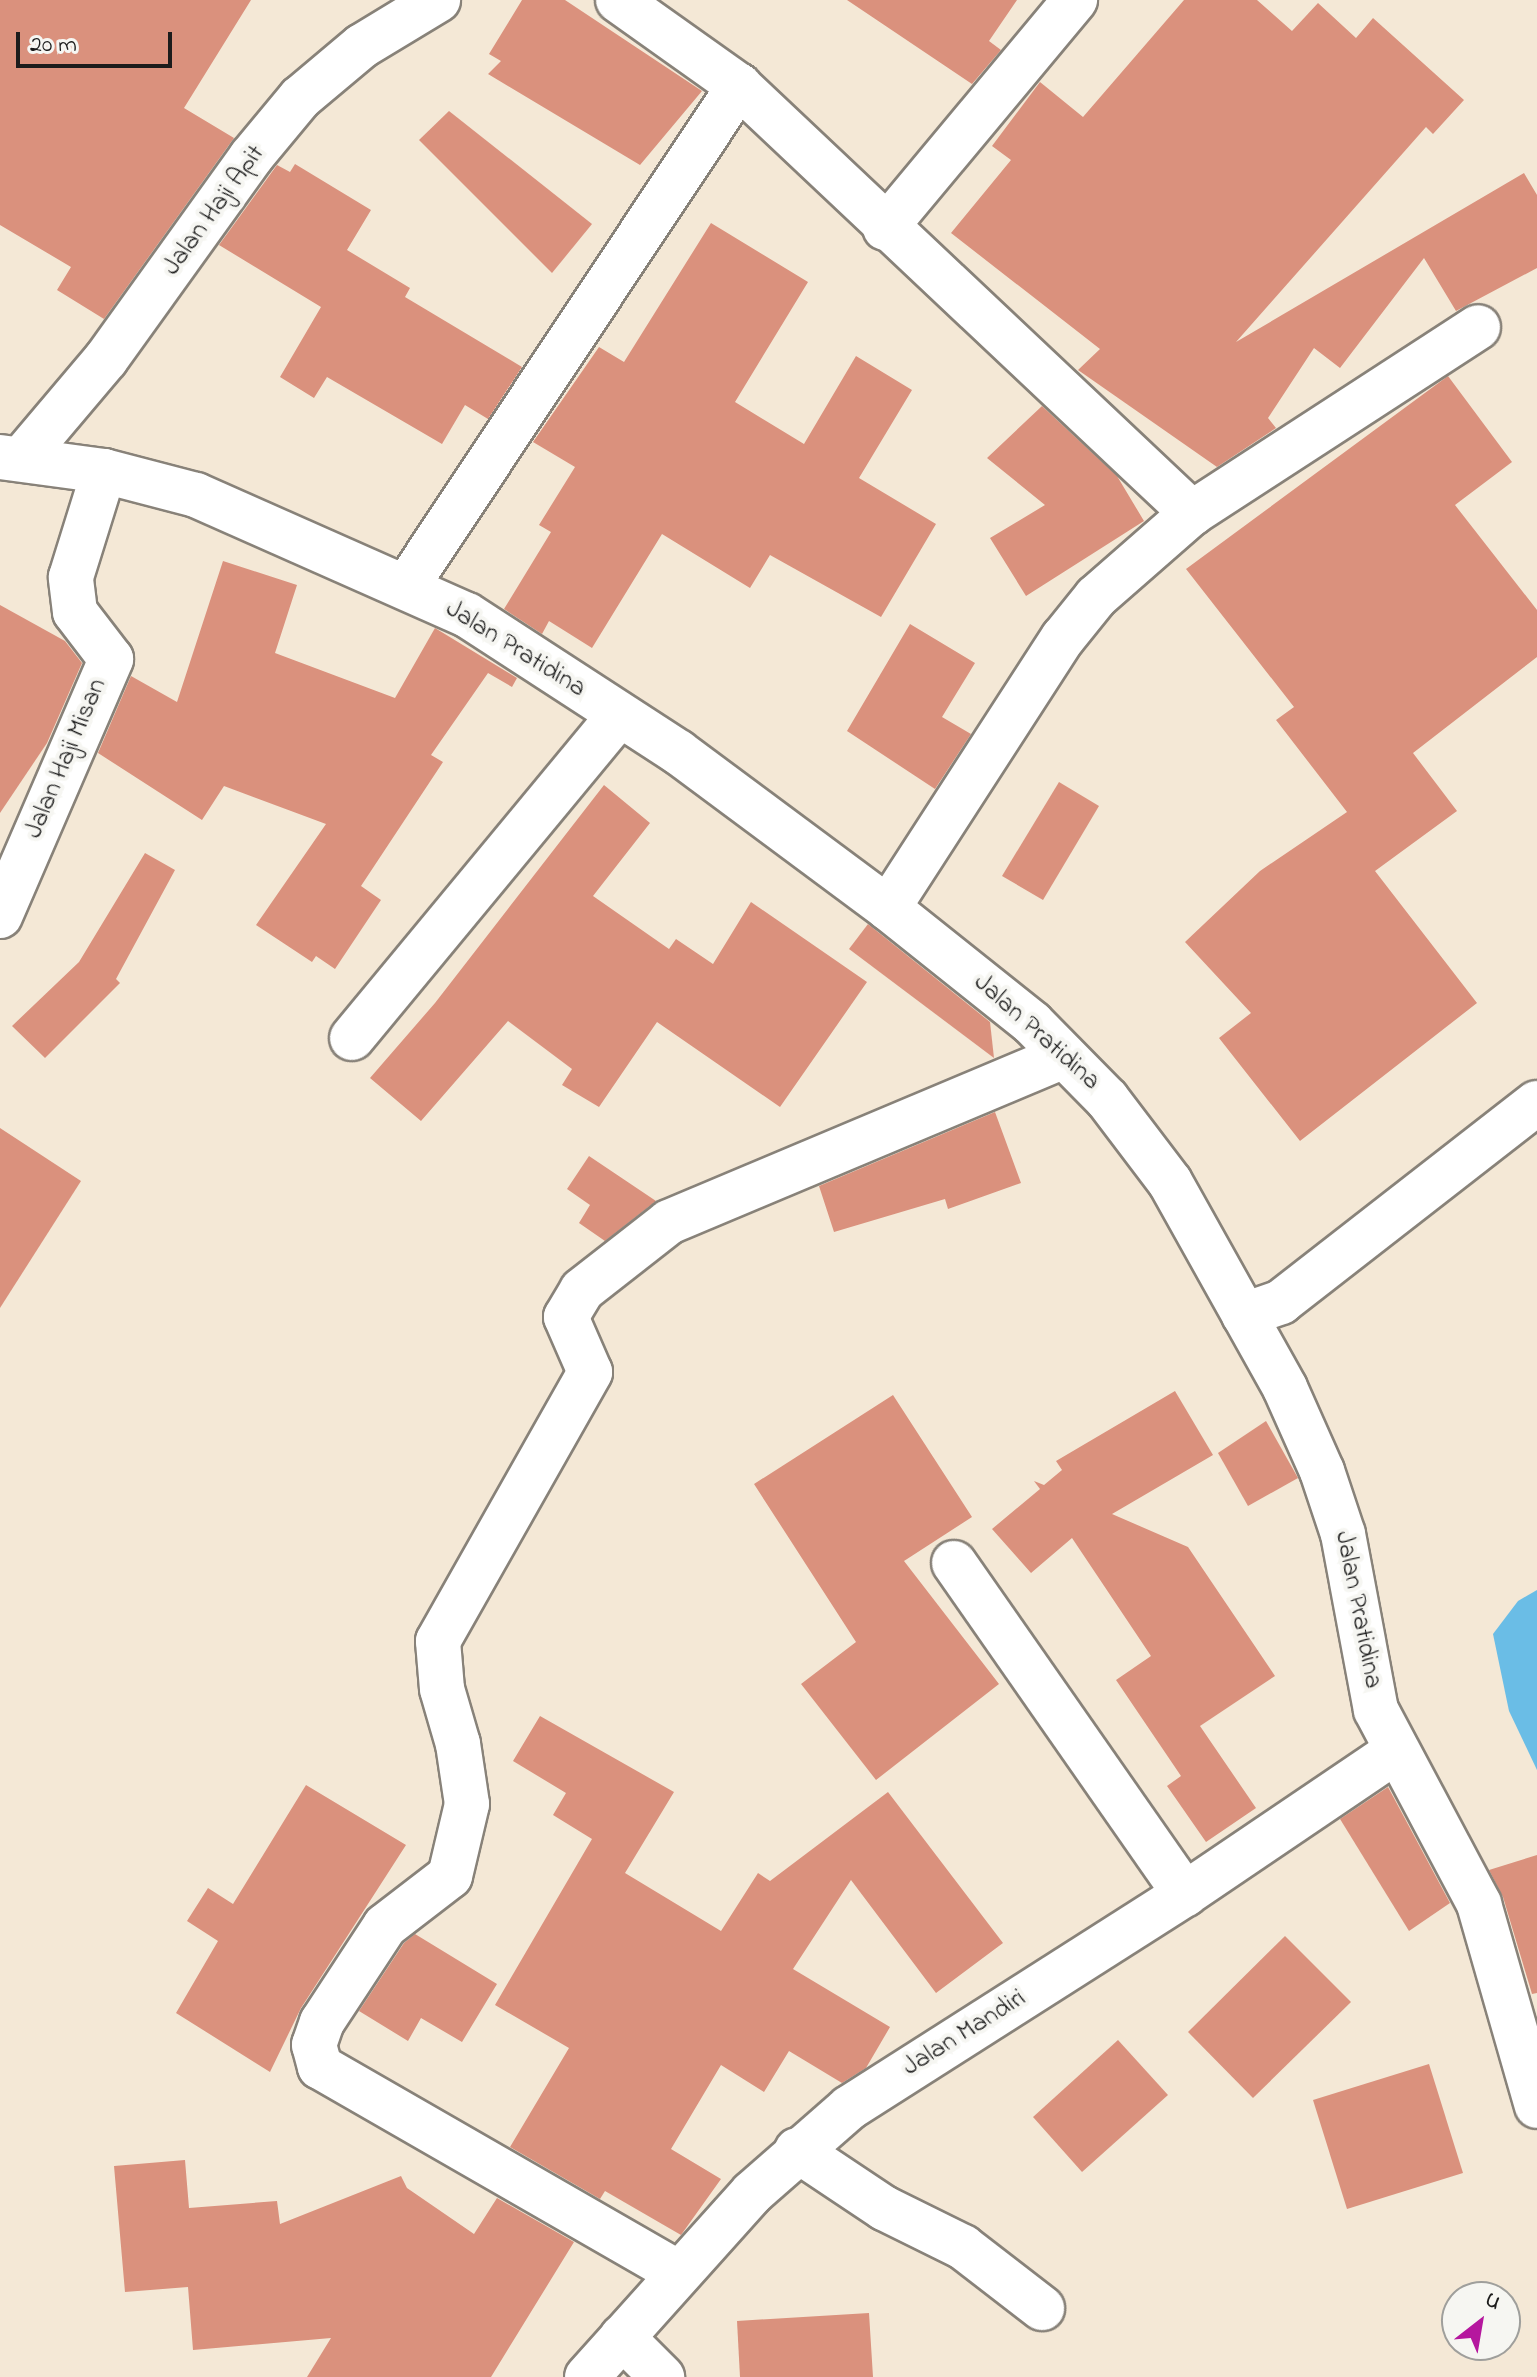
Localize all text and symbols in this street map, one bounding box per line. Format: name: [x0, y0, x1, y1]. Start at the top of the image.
scale bar: [20, 16, 176, 66]
text: 20 m: [30, 28, 77, 63]
street label: Jalan Haji Apit: [157, 140, 273, 282]
street label: Jalan Pratidina: [439, 594, 591, 706]
street label: Jalan Haji Misan: [19, 674, 115, 844]
street label: Jalan Pratidina: [966, 968, 1106, 1098]
street label: Jalan Pratidina: [1326, 1529, 1388, 1691]
street label: Jalan Mandiri: [898, 1984, 1032, 2084]
north arrow: [1441, 2281, 1521, 2361]
text: U: [1478, 2285, 1507, 2319]

